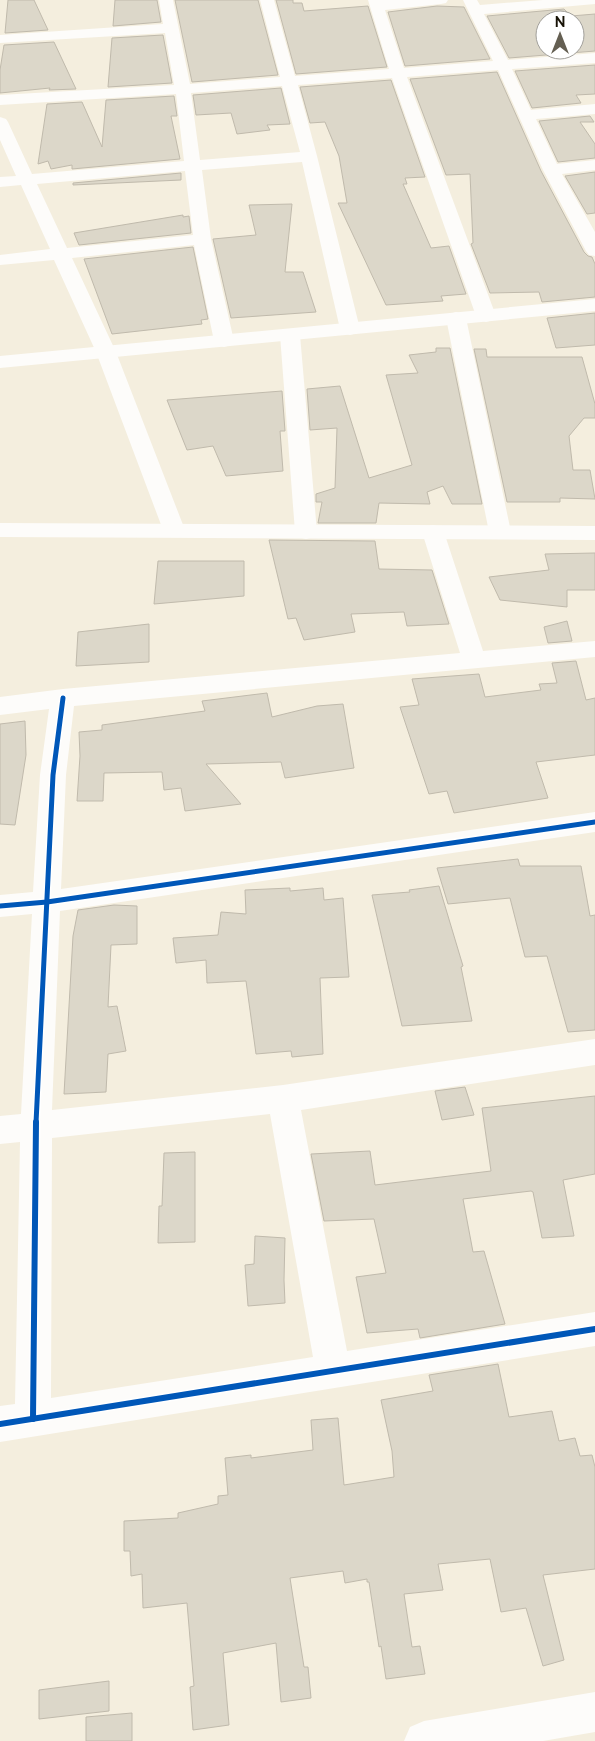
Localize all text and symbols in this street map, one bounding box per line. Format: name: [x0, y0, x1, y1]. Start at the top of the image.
north arrow: [535, 10, 585, 60]
text: N: [555, 14, 565, 30]

